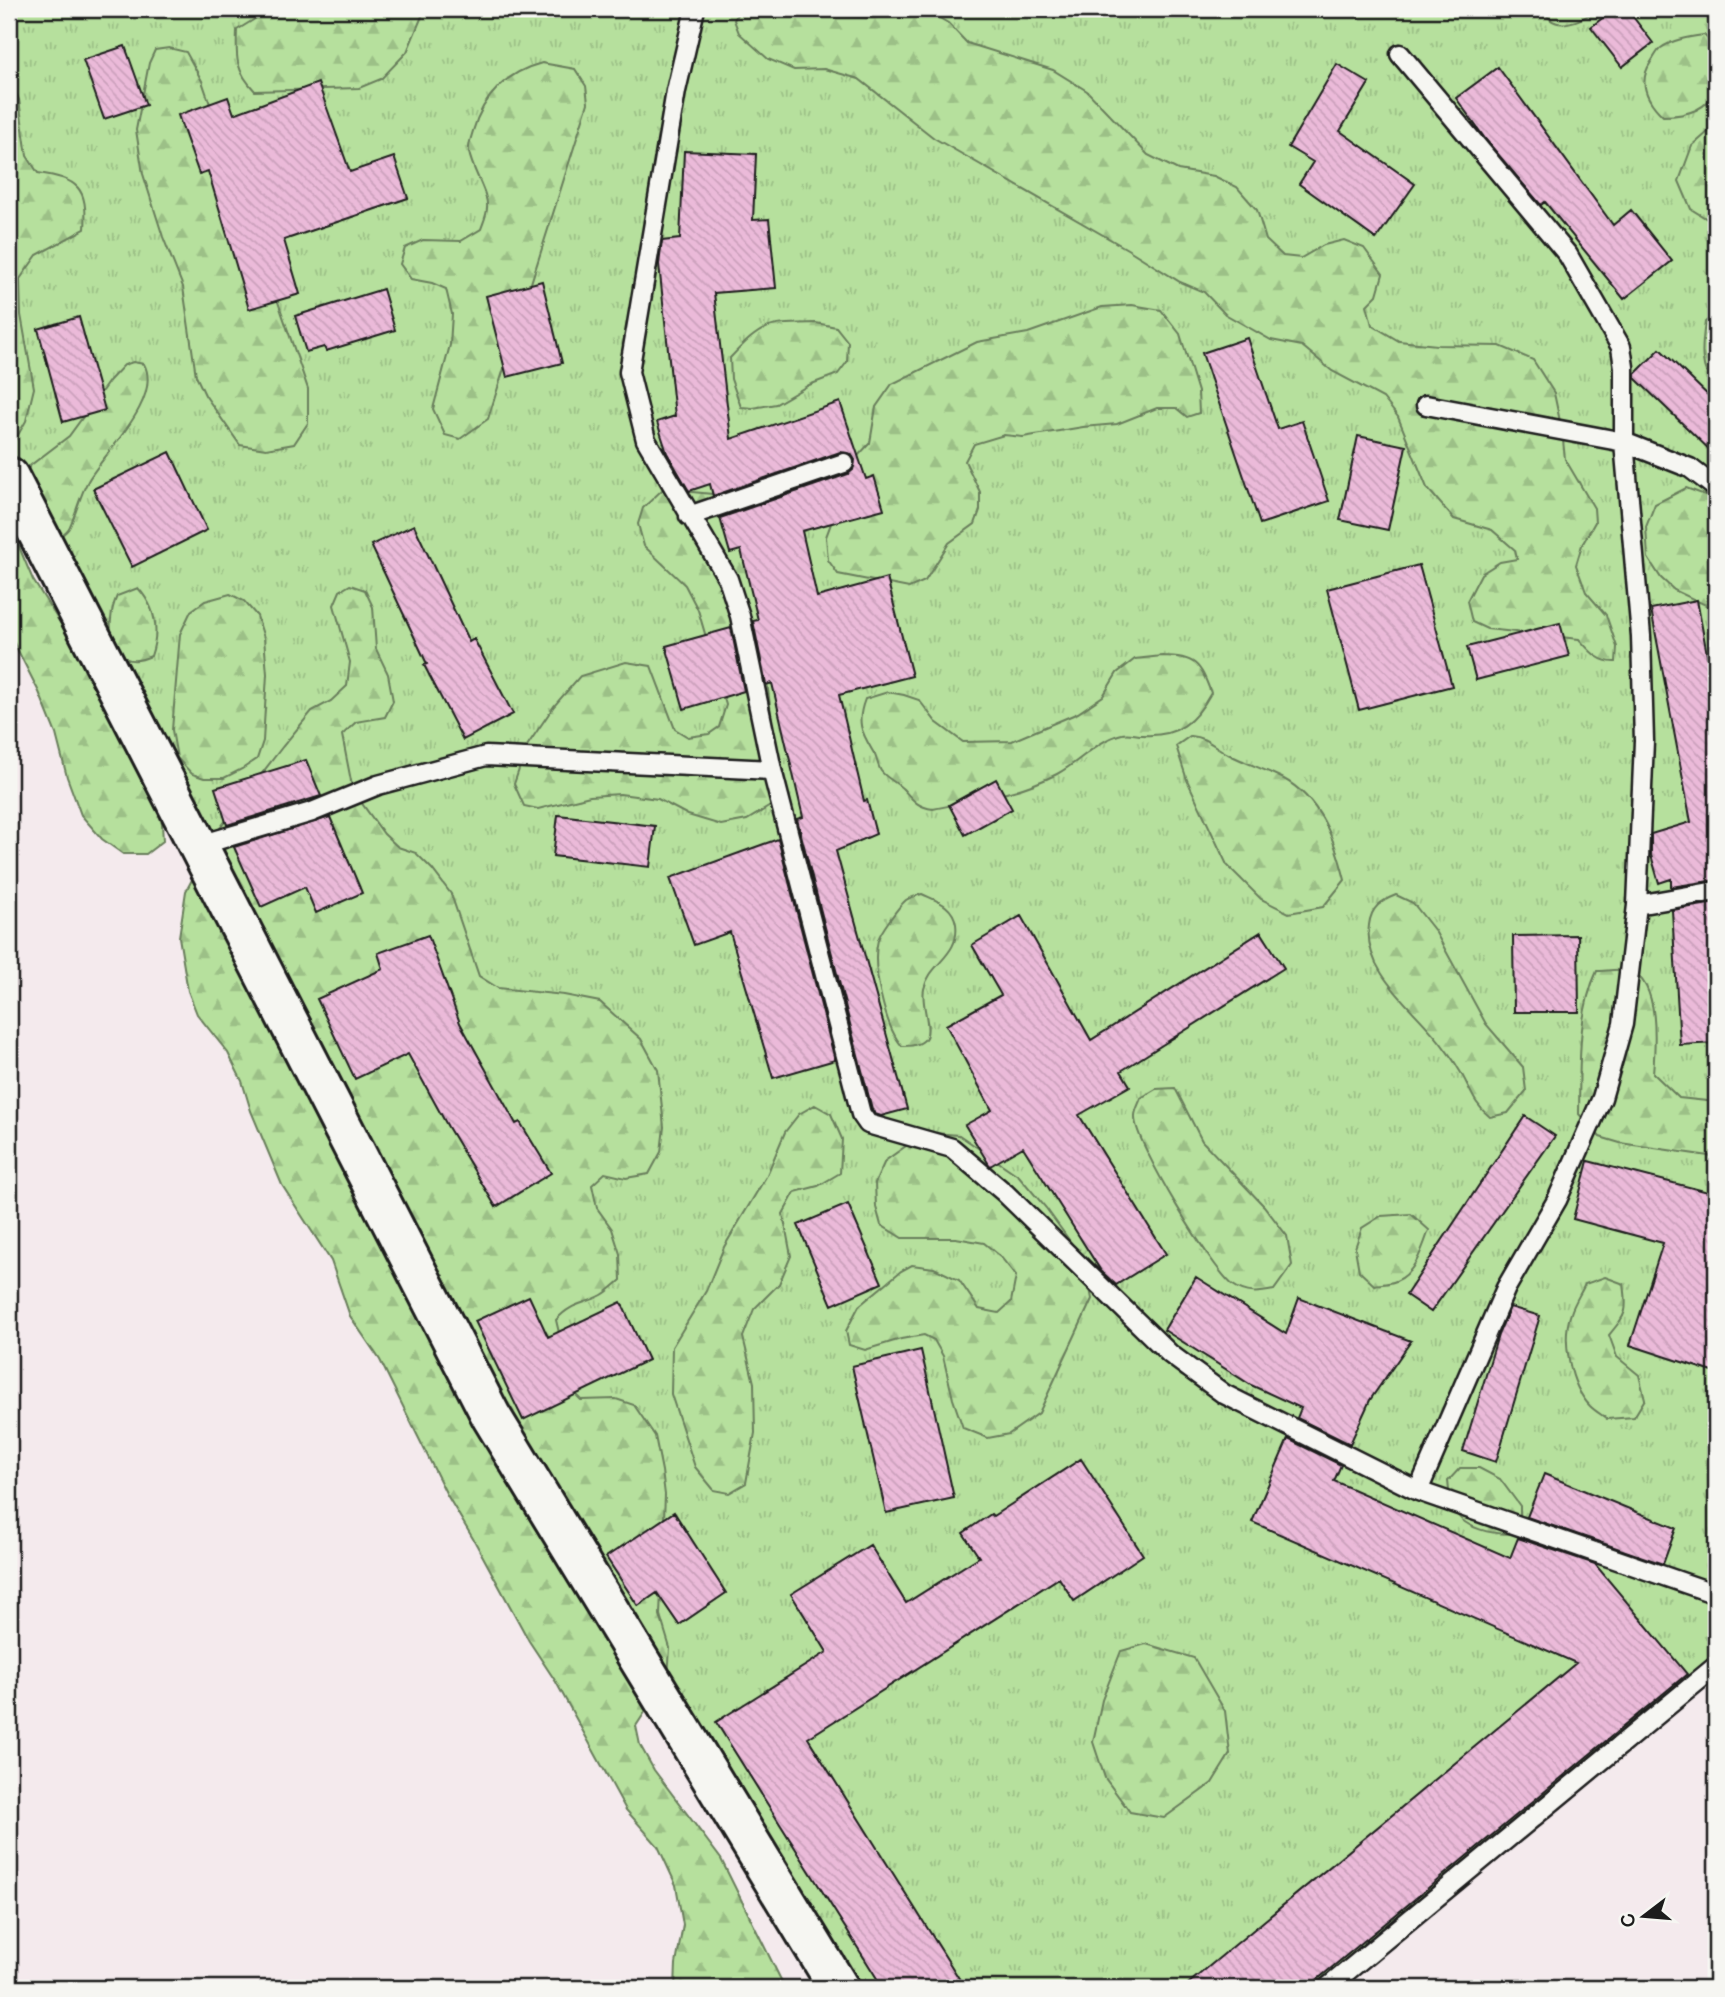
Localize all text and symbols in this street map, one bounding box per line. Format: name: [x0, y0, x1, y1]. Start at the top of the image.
north arrow: [1610, 1882, 1680, 1952]
text: С: [1616, 1911, 1642, 1930]

